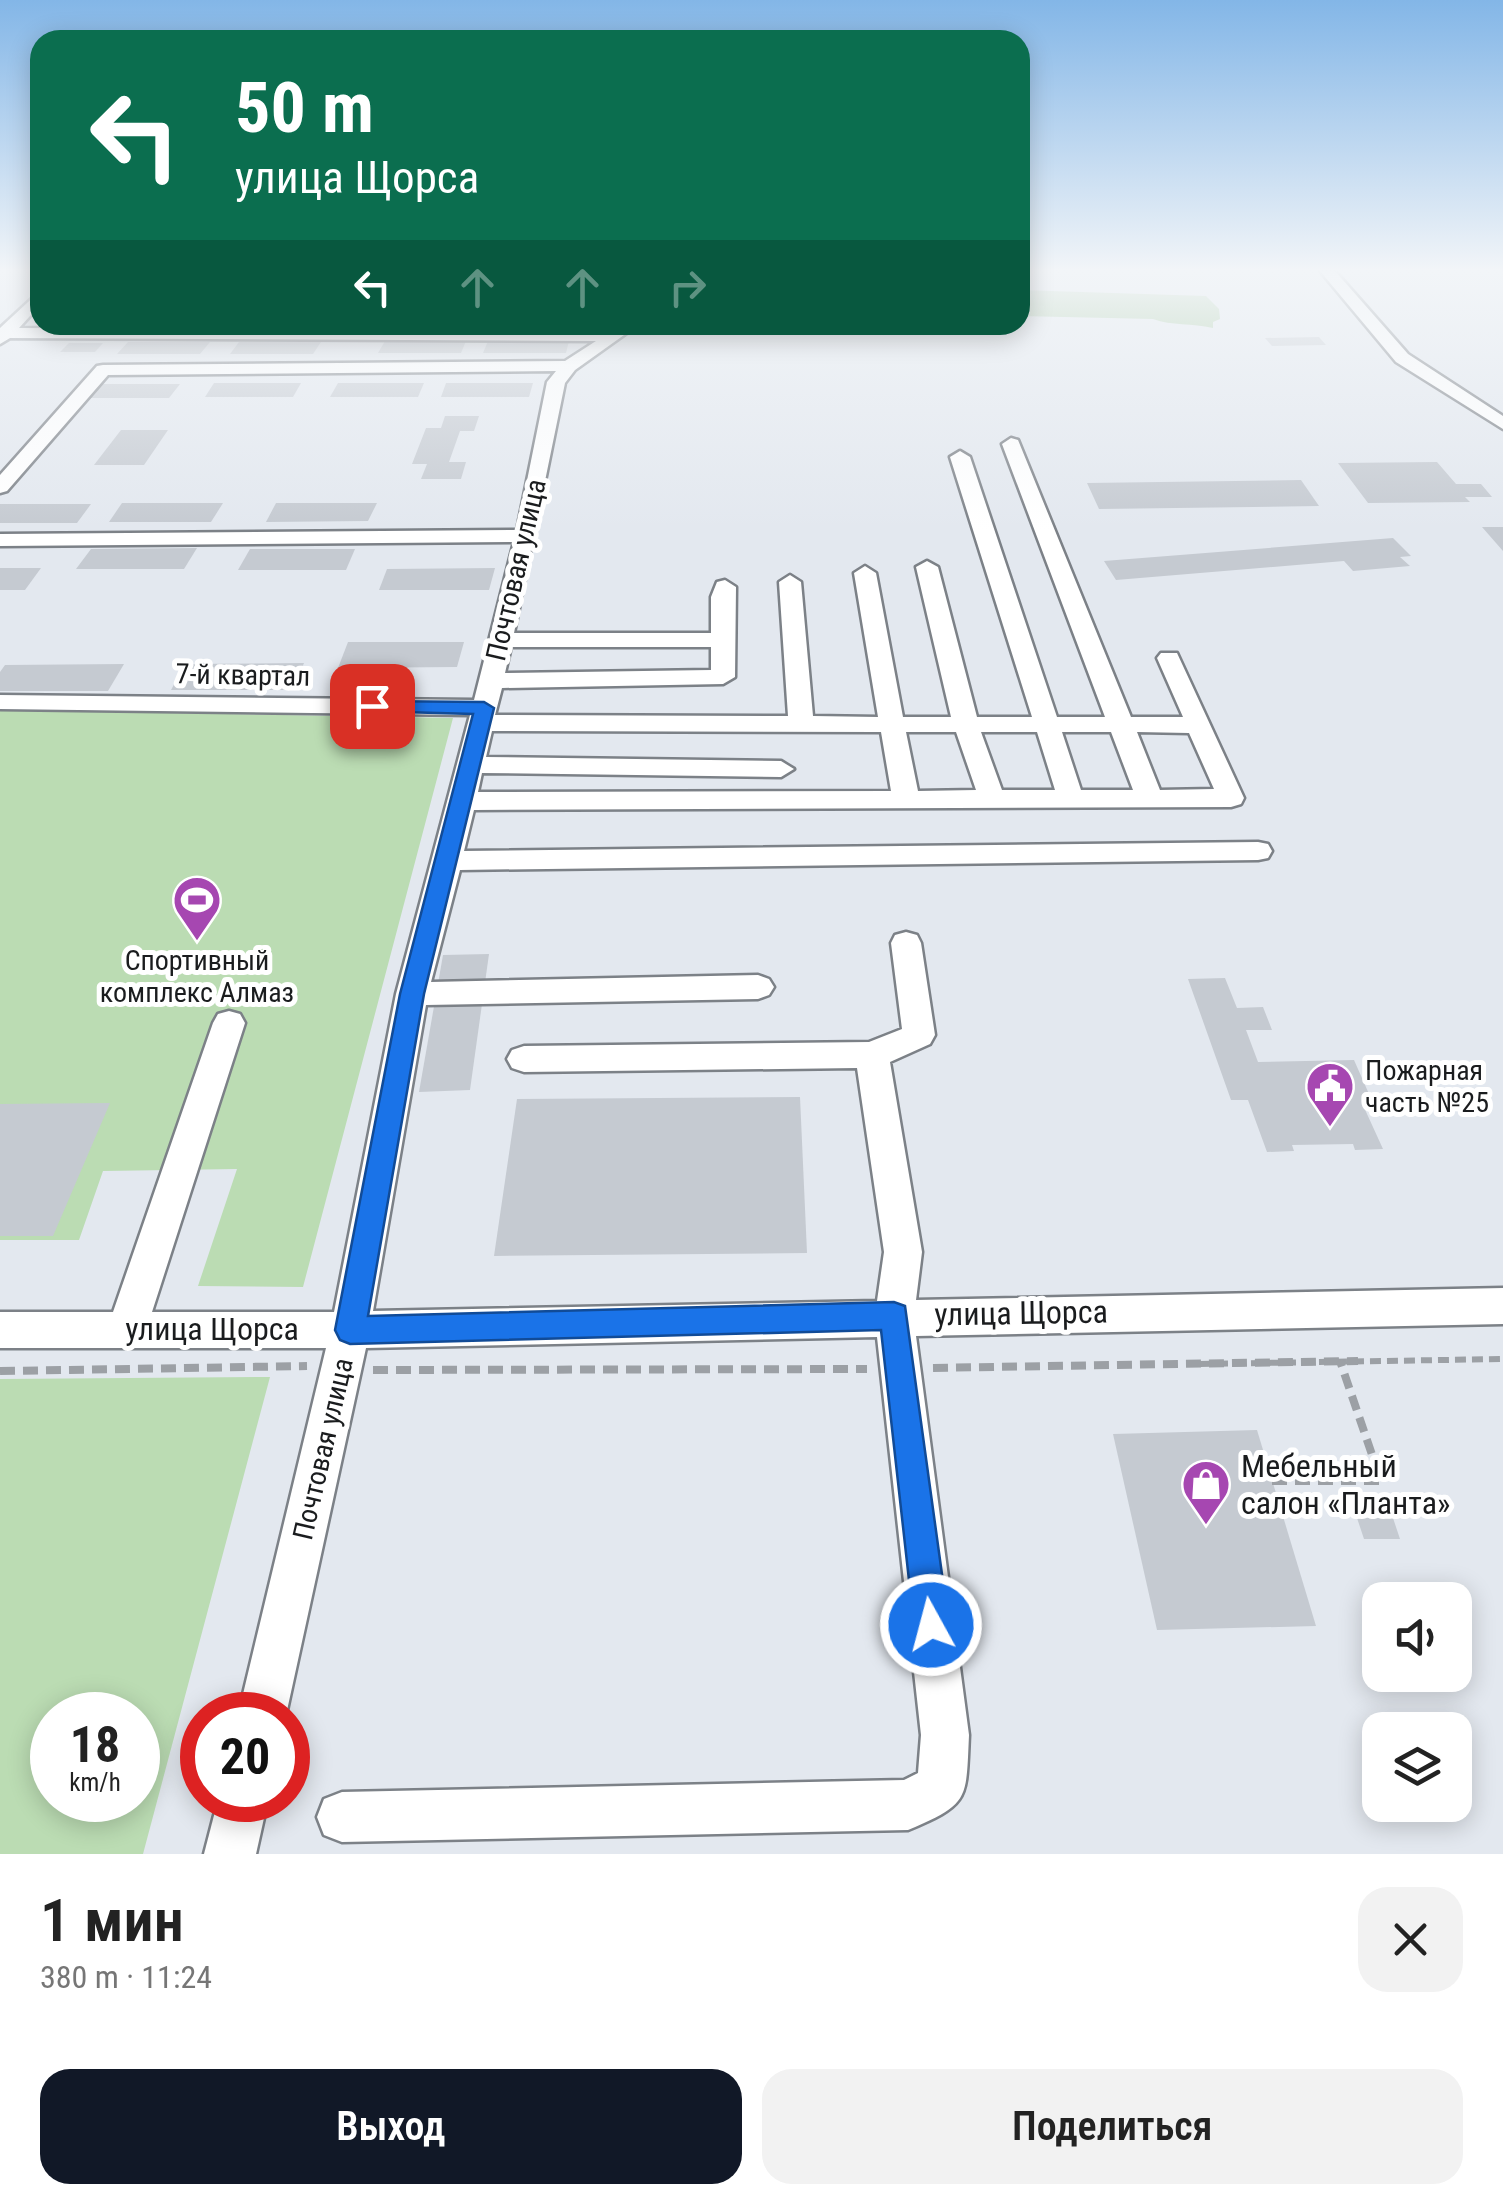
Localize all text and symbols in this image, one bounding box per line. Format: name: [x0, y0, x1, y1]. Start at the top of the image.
text: 50 m: [235, 67, 374, 149]
icon: left: [70, 70, 200, 200]
text: улица Щорса: [235, 151, 479, 204]
icon: left: [345, 260, 400, 315]
icon: ahead: [450, 260, 505, 315]
icon: ahead: [555, 260, 610, 315]
icon: right: [660, 260, 715, 315]
street label: Почтовая улица: [479, 476, 553, 664]
street label: 7-й квартал: [175, 657, 311, 693]
pin: [330, 664, 415, 749]
icon: arrive: [345, 679, 400, 734]
sports icon: Спортивный комплекс Алмаз: [171, 874, 223, 942]
place label: Спортивный комплекс Алмаз: [100, 944, 294, 1009]
place label: Пожарная часть №25: [1365, 1054, 1489, 1119]
public building icon: Пожарная часть №25: [1304, 1060, 1356, 1128]
street label: улица Щорса: [934, 1292, 1108, 1334]
street label: улица Щорса: [125, 1310, 299, 1348]
street label: Почтовая улица: [286, 1355, 360, 1543]
place label: Мебельный салон «Планта»: [1241, 1447, 1450, 1522]
shop icon: Мебельный салон «Планта»: [1180, 1458, 1232, 1526]
position arrow: [879, 1573, 983, 1677]
map controls: [1362, 1582, 1472, 1822]
button: sound: [1362, 1582, 1472, 1692]
speed limit sign: 20: [180, 1692, 310, 1822]
button: layers: [1362, 1712, 1472, 1822]
text: 18: [70, 1716, 120, 1774]
text: km/h: [69, 1768, 121, 1797]
text: 1 мин: [40, 1885, 184, 1956]
button: close: [1358, 1887, 1463, 1992]
text: 380 m · 11:24: [40, 1958, 212, 1996]
button: Выход: [40, 2069, 742, 2184]
button: Поделиться: [762, 2069, 1463, 2184]

